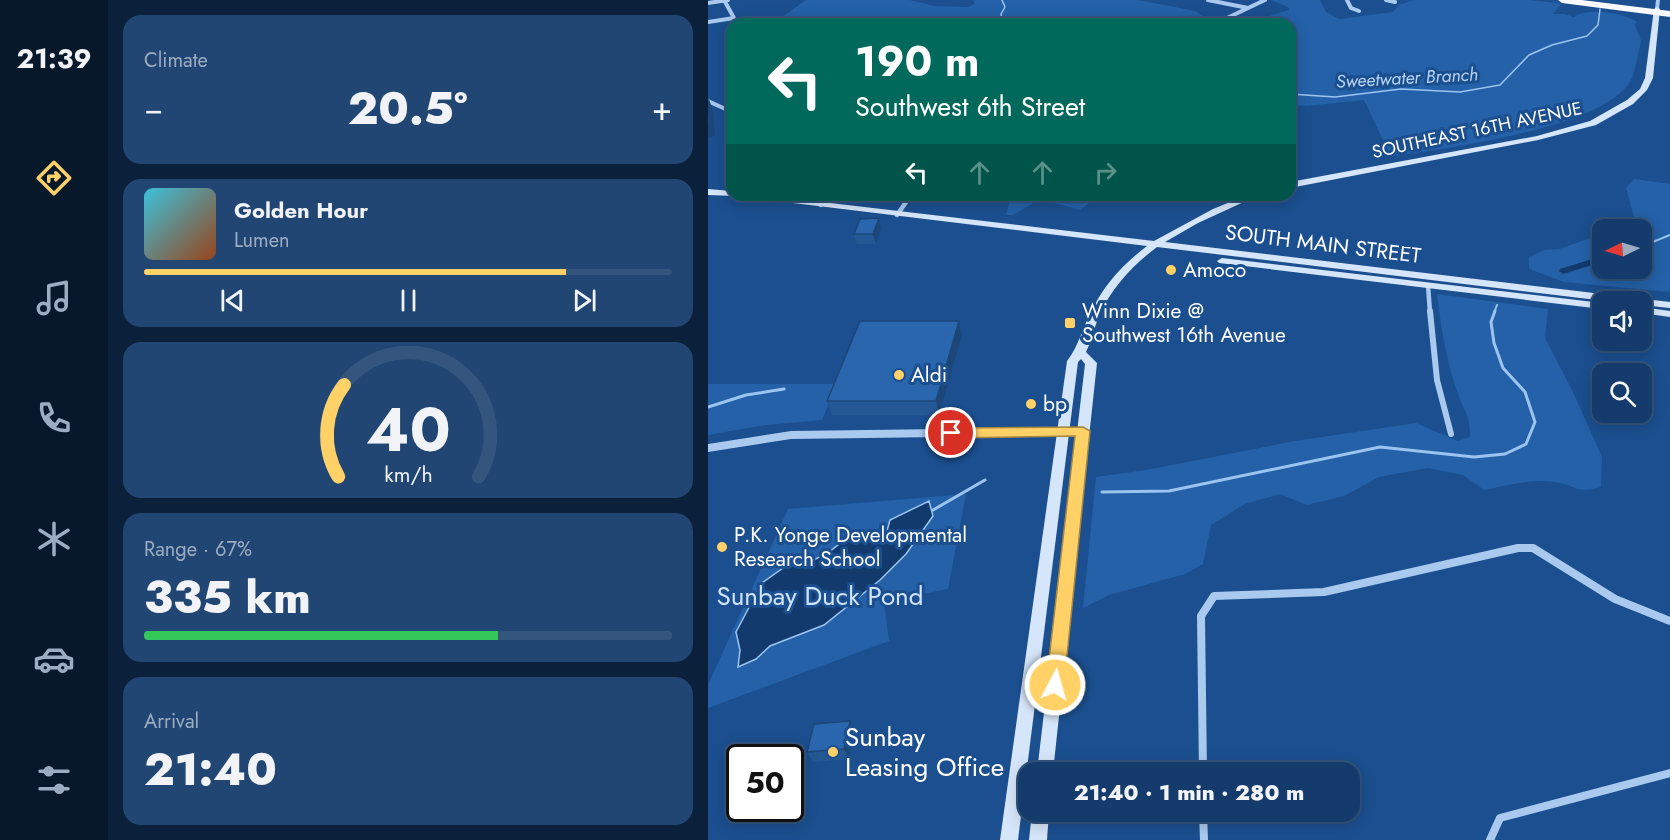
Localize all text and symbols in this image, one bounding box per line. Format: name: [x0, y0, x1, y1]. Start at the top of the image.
text: 190 m: [855, 31, 979, 92]
text: 21:39: [17, 39, 91, 78]
icon: left: [756, 42, 834, 120]
text: Climate: [144, 46, 208, 75]
water label: Sweetwater Branch: [1335, 61, 1479, 95]
text: 20.5°: [348, 76, 468, 141]
text: −: [144, 85, 163, 132]
text: +: [652, 85, 672, 132]
text: Southwest 6th Street: [855, 87, 1085, 126]
street label: SOUTHEAST 16TH AVENUE: [1370, 95, 1584, 165]
icon: left: [900, 156, 933, 189]
icon: ahead: [963, 156, 996, 189]
icon: ahead: [1026, 156, 1059, 189]
icon: right: [1089, 156, 1122, 189]
icon: directions: [33, 157, 75, 199]
text: Golden Hour: [234, 194, 368, 226]
street label: SOUTH MAIN STREET: [1223, 217, 1423, 271]
north arrow: [1592, 219, 1652, 279]
map controls: [1592, 219, 1652, 423]
text: Lumen: [234, 226, 290, 255]
place label: Amoco: [1183, 255, 1246, 285]
marker: Amoco: [1164, 263, 1178, 277]
icon: music: [33, 277, 75, 319]
icon: previous: [216, 284, 249, 317]
icon: pause: [392, 284, 425, 317]
icon: next: [568, 284, 601, 317]
button: sound: [1592, 291, 1652, 351]
place label: Winn Dixie @ Southwest 16th Avenue: [1082, 296, 1286, 350]
marker: Winn Dixie @ Southwest 16th Avenue: [1063, 316, 1077, 330]
place label: Aldi: [911, 360, 947, 390]
button: search: [1592, 363, 1652, 423]
marker: Aldi: [892, 368, 906, 382]
text: 40: [366, 384, 450, 474]
place label: bp: [1043, 389, 1067, 419]
icon: phone: [33, 397, 75, 439]
marker: bp: [1024, 397, 1038, 411]
pin: [925, 407, 976, 458]
icon: arrive: [934, 416, 967, 449]
text: km/h: [384, 459, 432, 490]
icon: climate: [33, 518, 75, 560]
place label: P.K. Yonge Developmental Research School: [734, 520, 967, 574]
text: Range · 67%: [144, 535, 252, 564]
marker: P.K. Yonge Developmental Research School: [715, 540, 729, 554]
text: 335 km: [144, 565, 311, 630]
park label: Sunbay Duck Pond: [716, 577, 924, 615]
icon: car: [33, 638, 75, 680]
position arrow: [1023, 653, 1087, 717]
text: Arrival: [144, 707, 199, 736]
place label: Sunbay Leasing Office: [845, 718, 1004, 786]
text: 21:40: [144, 737, 277, 802]
speed limit sign: 50: [726, 744, 804, 822]
marker: Sunbay Leasing Office: [826, 745, 840, 759]
icon: filters: [33, 759, 75, 801]
text: 21:40 · 1 min · 280 m: [1074, 776, 1304, 808]

